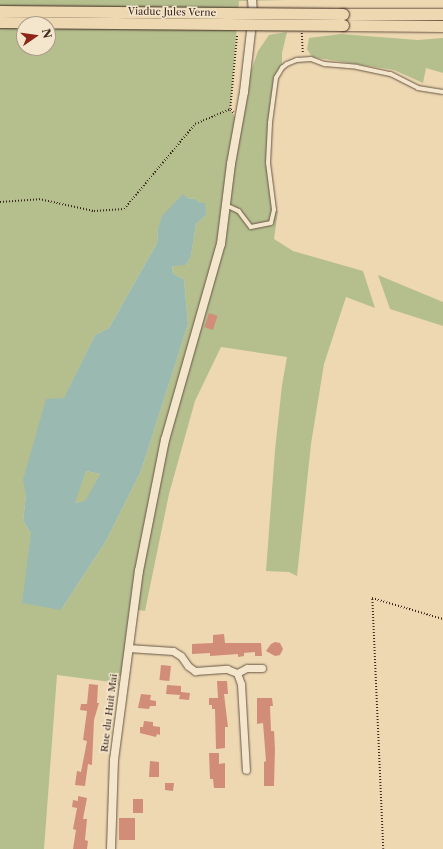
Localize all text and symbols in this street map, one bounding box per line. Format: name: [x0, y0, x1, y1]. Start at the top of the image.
street label: Viaduc Jules Verne: [127, 5, 217, 19]
north arrow: [16, 16, 56, 56]
text: N: [39, 27, 55, 40]
street label: Rue du Huit Mai: [98, 673, 120, 753]

